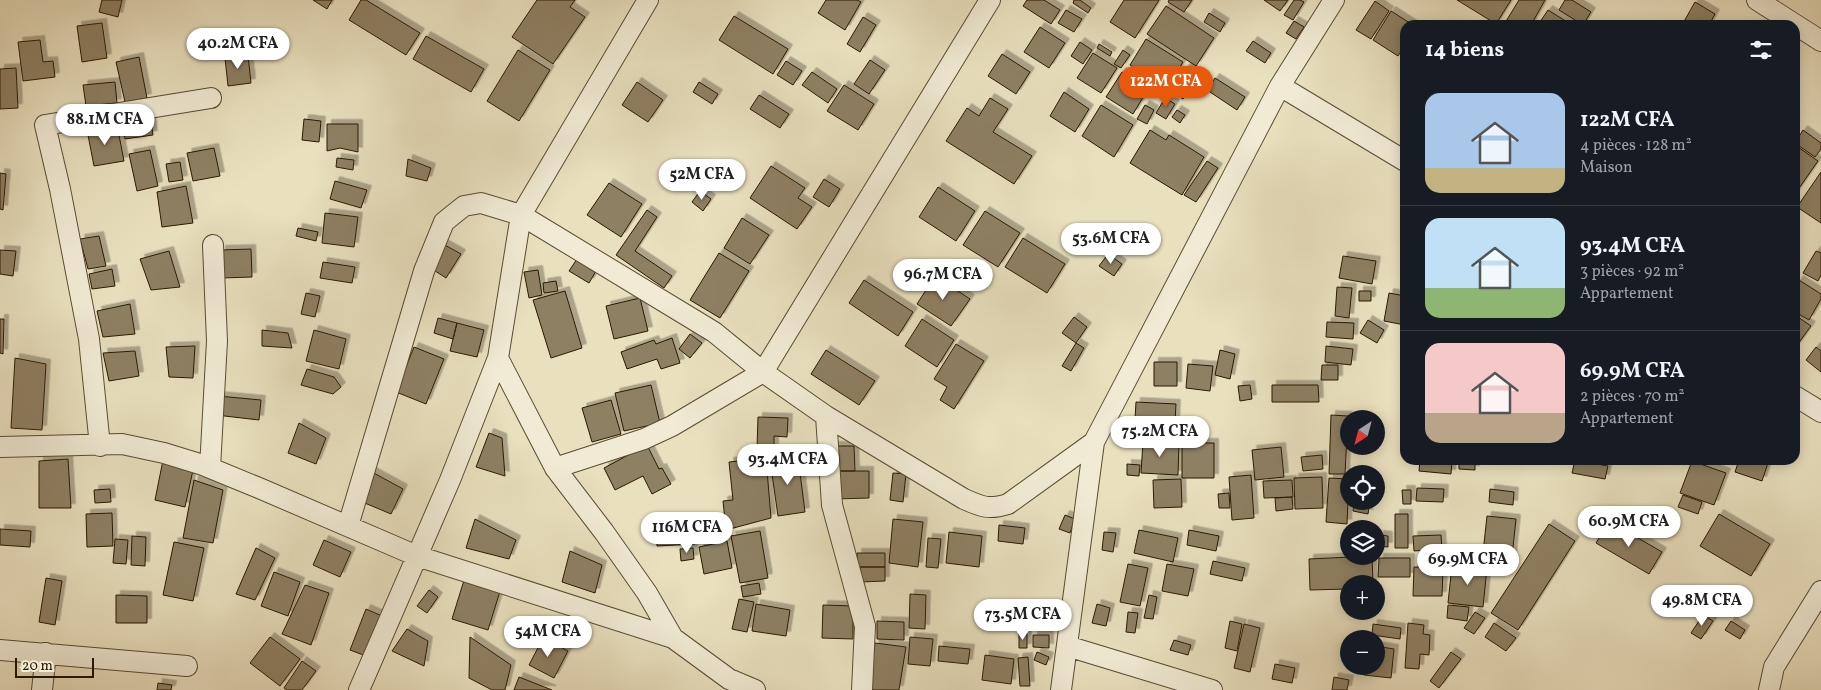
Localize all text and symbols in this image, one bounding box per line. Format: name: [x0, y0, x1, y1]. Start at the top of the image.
pin: 40.2M CFA: [181, 28, 295, 70]
text: 40.2M CFA: [198, 33, 278, 55]
text: 14 biens: [1425, 36, 1504, 65]
icon: filters: [1747, 36, 1775, 64]
pin: 122M CFA: [1114, 66, 1218, 108]
text: 122M CFA: [1130, 71, 1202, 93]
pin: 88.1M CFA: [48, 104, 162, 146]
text: 122M CFA: [1580, 106, 1674, 135]
text: 88.1M CFA: [67, 109, 143, 131]
icon: home: [1465, 113, 1525, 173]
text: 4 pièces · 128 m²: [1580, 135, 1692, 157]
text: Maison: [1580, 157, 1633, 179]
pin: 52M CFA: [656, 158, 748, 201]
text: 52M CFA: [670, 164, 734, 186]
pin: 53.6M CFA: [1054, 222, 1168, 265]
text: 53.6M CFA: [1072, 228, 1150, 250]
text: 93.4M CFA: [1580, 232, 1685, 261]
icon: home: [1465, 238, 1525, 298]
pin: 96.7M CFA: [886, 258, 1000, 301]
text: 3 pièces · 92 m²: [1580, 261, 1684, 283]
text: 96.7M CFA: [904, 264, 982, 286]
text: Appartement: [1580, 283, 1674, 305]
text: 69.9M CFA: [1580, 357, 1685, 386]
icon: home: [1465, 363, 1525, 423]
text: 2 pièces · 70 m²: [1580, 386, 1685, 408]
text: Appartement: [1580, 408, 1674, 430]
north arrow: [1340, 410, 1385, 455]
map controls: [1340, 410, 1385, 675]
pin: 75.2M CFA: [1103, 416, 1217, 458]
text: 75.2M CFA: [1121, 421, 1199, 443]
pin: 93.4M CFA: [731, 444, 845, 486]
text: 93.4M CFA: [748, 449, 828, 471]
button: locate: [1340, 465, 1385, 510]
pin: 60.9M CFA: [1572, 506, 1686, 548]
text: 60.9M CFA: [1589, 511, 1669, 533]
pin: 116M CFA: [635, 512, 739, 554]
text: 116M CFA: [652, 517, 722, 539]
button: layers: [1340, 520, 1385, 565]
pin: 69.9M CFA: [1411, 544, 1525, 586]
text: 69.9M CFA: [1428, 549, 1508, 571]
button: +: [1340, 575, 1385, 620]
pin: 49.8M CFA: [1645, 584, 1759, 627]
text: 49.8M CFA: [1662, 590, 1742, 612]
pin: 73.5M CFA: [966, 598, 1080, 641]
text: 73.5M CFA: [985, 604, 1061, 626]
pin: 54M CFA: [502, 616, 594, 658]
text: 54M CFA: [515, 621, 581, 643]
button: −: [1340, 630, 1385, 675]
scale bar: [15, 655, 94, 678]
text: 20 m: [22, 657, 53, 676]

